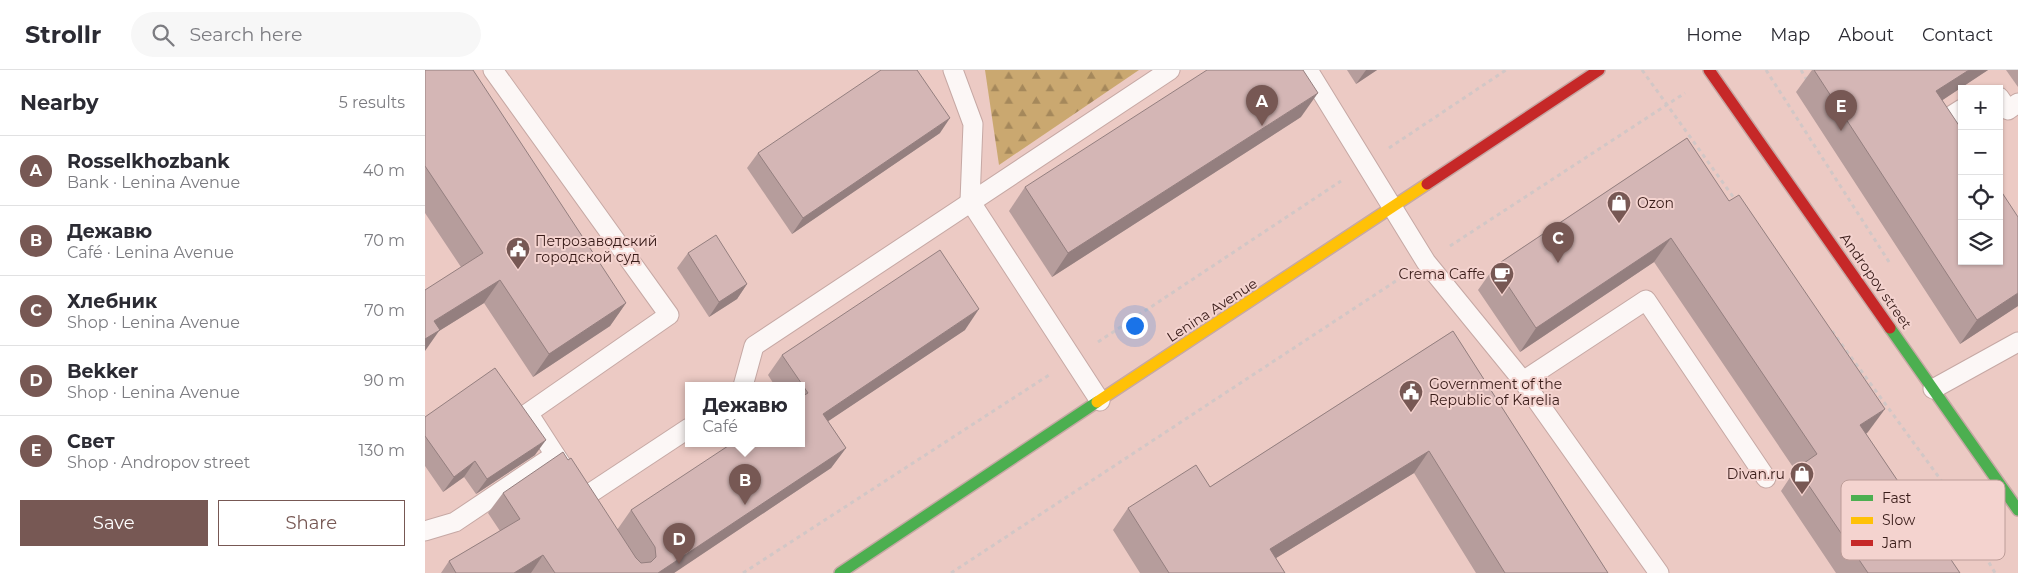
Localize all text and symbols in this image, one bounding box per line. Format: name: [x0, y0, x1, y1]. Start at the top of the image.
search box: [131, 12, 481, 57]
text: Strollr: [25, 20, 101, 49]
icon: search: [149, 21, 177, 49]
text: Search here: [189, 23, 302, 46]
text: Home: [1686, 24, 1742, 46]
text: Map: [1770, 24, 1810, 46]
text: About: [1838, 24, 1894, 46]
text: Contact: [1922, 24, 1993, 46]
pin: A: [1246, 85, 1278, 126]
map controls: [1958, 85, 2003, 265]
button: +: [1958, 85, 2003, 130]
text: Nearby: [20, 90, 99, 115]
pin: E: [1825, 90, 1857, 131]
text: 5 results: [339, 93, 405, 112]
button: −: [1958, 130, 2003, 175]
text: Rosselkhozbank: [67, 150, 230, 173]
text: A: [30, 161, 42, 180]
text: 40 m: [363, 161, 405, 180]
text: Bank · Lenina Avenue: [67, 173, 240, 192]
button: locate: [1958, 175, 2003, 220]
shop icon: Ozon: [1606, 190, 1632, 224]
place label: Ozon: [1637, 194, 1674, 212]
text: Дежавю: [67, 220, 152, 243]
button: layers: [1958, 220, 2003, 265]
pin: C: [1542, 222, 1574, 263]
street label: Andropov street: [1836, 230, 1916, 333]
text: B: [30, 231, 42, 250]
text: 70 m: [364, 231, 405, 250]
place label: Петрозаводский городской суд: [535, 232, 657, 266]
public building icon: Петрозаводский городской суд: [505, 236, 531, 270]
text: Café · Lenina Avenue: [67, 243, 234, 262]
cafe icon: Crema Caffe: [1489, 261, 1515, 295]
place label: Crema Caffe: [1398, 265, 1485, 283]
street label: Lenina Avenue: [1163, 274, 1261, 346]
text: Хлебник: [67, 290, 157, 313]
text: C: [30, 301, 42, 320]
text: 70 m: [364, 301, 405, 320]
text: Shop · Lenina Avenue: [67, 313, 240, 332]
your location: [1122, 313, 1148, 339]
text: Bekker: [67, 360, 138, 383]
text: D: [29, 371, 43, 390]
text: 90 m: [363, 371, 405, 390]
place label: Government of the Republic of Karelia: [1429, 375, 1562, 409]
public building icon: Government of the Republic of Karelia: [1398, 379, 1424, 413]
popup: [685, 382, 805, 447]
text: Shop · Lenina Avenue: [67, 383, 240, 402]
text: Дежавю: [702, 394, 788, 417]
text: Café: [702, 417, 738, 436]
text: Свет: [67, 430, 115, 453]
text: E: [31, 441, 41, 460]
text: 130 m: [358, 441, 405, 460]
text: Shop · Andropov street: [67, 453, 250, 472]
shop icon: Divan.ru: [1789, 461, 1815, 495]
pin: B: [729, 464, 761, 505]
place label: Divan.ru: [1727, 465, 1785, 483]
legend: [1841, 480, 2005, 560]
text: Fast: [1882, 489, 1912, 507]
button: Save: [20, 500, 208, 546]
button: Share: [218, 500, 405, 546]
text: Slow: [1882, 511, 1916, 529]
pin: D: [663, 523, 695, 564]
text: Jam: [1881, 534, 1912, 552]

